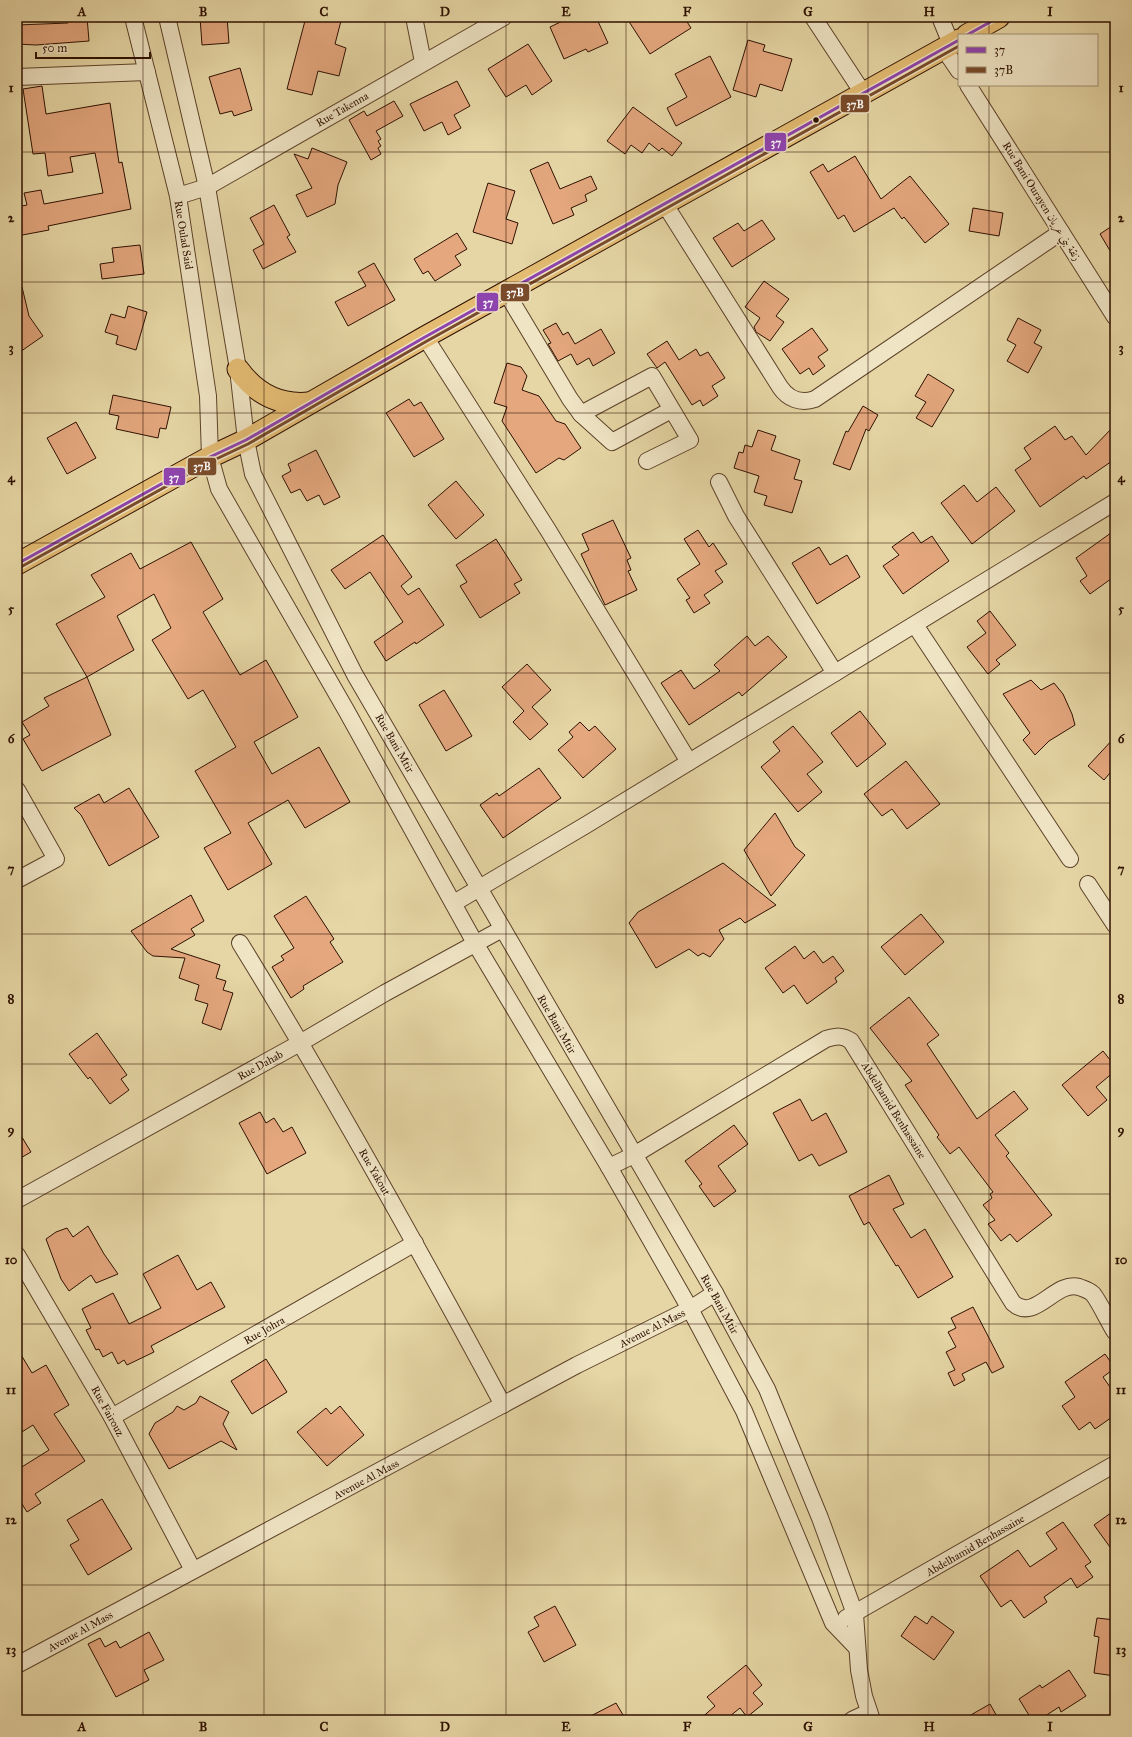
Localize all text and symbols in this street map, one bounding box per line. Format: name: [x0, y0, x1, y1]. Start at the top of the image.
text: A: [77, 4, 87, 20]
text: B: [199, 4, 208, 20]
text: C: [320, 4, 329, 20]
text: D: [440, 4, 450, 20]
text: E: [561, 4, 571, 20]
text: F: [683, 4, 692, 20]
text: G: [803, 4, 813, 20]
text: H: [923, 4, 935, 20]
text: I: [1047, 4, 1053, 20]
scale bar: [36, 34, 150, 60]
legend: [958, 34, 1098, 86]
text: 50 m: [42, 41, 67, 55]
text: 37: [994, 43, 1005, 57]
text: 37B: [994, 63, 1013, 77]
text: 1: [8, 80, 14, 96]
text: 1: [1118, 80, 1124, 96]
street label: Rue Takenna: [314, 89, 371, 130]
line badge: 37B: [840, 94, 870, 113]
text: 37B: [846, 98, 864, 112]
unlabelled marker: [811, 115, 821, 125]
line badge: 37: [764, 132, 787, 152]
text: 37: [771, 136, 781, 150]
street label: Rue Bani Ourayen زنقة بني عريان: [997, 139, 1084, 265]
street label: Rue Oulad Said: [172, 200, 195, 271]
text: 2: [8, 210, 15, 226]
text: 2: [1118, 210, 1125, 226]
line badge: 37B: [500, 283, 530, 302]
text: 37B: [506, 286, 524, 300]
line badge: 37: [476, 292, 499, 312]
text: 37: [483, 296, 493, 310]
text: 3: [8, 340, 14, 356]
text: 3: [1118, 340, 1124, 356]
line badge: 37B: [187, 457, 217, 476]
text: 37B: [193, 460, 211, 474]
line badge: 37: [163, 467, 186, 486]
text: 4: [7, 470, 15, 486]
text: 4: [1117, 470, 1125, 486]
text: 37: [169, 471, 179, 485]
text: 5: [8, 601, 15, 617]
text: 5: [1118, 601, 1125, 617]
street label: Rue Bani Mtir: [372, 711, 417, 776]
text: 6: [8, 731, 16, 747]
text: 6: [1118, 731, 1126, 747]
text: 7: [8, 861, 15, 877]
text: 7: [1118, 861, 1125, 877]
text: 8: [8, 991, 15, 1007]
text: 8: [1118, 991, 1125, 1007]
street label: Rue Bani Mtir: [534, 992, 579, 1057]
street label: Rue Dahab: [235, 1048, 285, 1083]
street label: Abdelhamid Benhassaine: [858, 1059, 929, 1161]
text: 9: [8, 1122, 15, 1138]
text: 9: [1118, 1122, 1125, 1138]
street label: Rue Yakout: [356, 1147, 393, 1198]
text: 10: [5, 1252, 18, 1268]
text: 10: [1115, 1252, 1128, 1268]
street label: Rue Bani Mtir: [698, 1272, 742, 1337]
street label: Avenue Al Mass: [616, 1306, 687, 1351]
street label: Rue Johra: [241, 1313, 288, 1348]
text: 11: [6, 1382, 16, 1398]
text: 11: [1116, 1382, 1126, 1398]
street label: Rue Fairouz: [88, 1384, 127, 1439]
street label: Avenue Al Mass: [330, 1457, 401, 1503]
text: 12: [5, 1512, 17, 1528]
street label: Abdelhamid Benhassaine: [923, 1512, 1027, 1579]
text: 12: [1115, 1512, 1127, 1528]
street label: Avenue Al Mass: [45, 1608, 115, 1655]
text: 13: [6, 1642, 16, 1658]
text: 13: [1116, 1642, 1126, 1658]
text: A: [77, 1719, 87, 1735]
text: B: [199, 1719, 208, 1735]
text: C: [320, 1719, 329, 1735]
text: D: [440, 1719, 450, 1735]
text: E: [561, 1719, 571, 1735]
text: F: [683, 1719, 692, 1735]
text: G: [803, 1719, 813, 1735]
text: H: [923, 1719, 935, 1735]
text: I: [1047, 1719, 1053, 1735]

